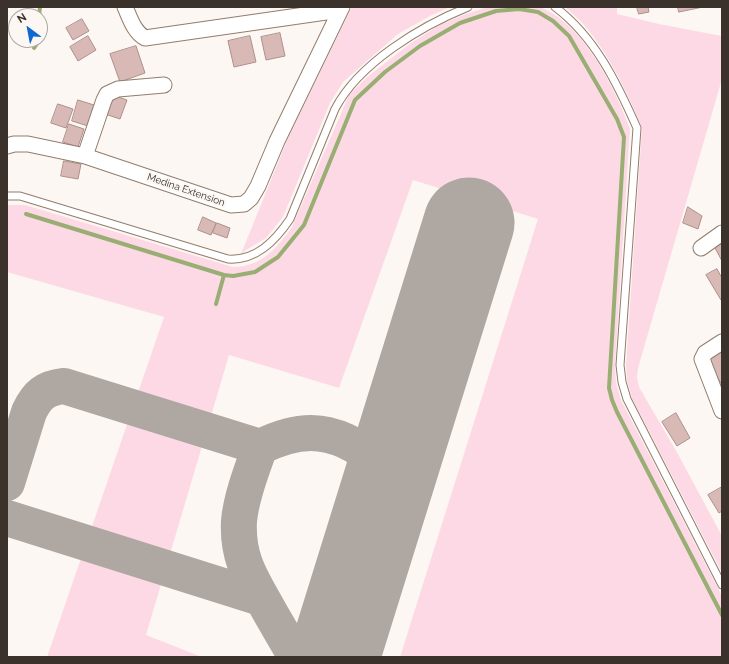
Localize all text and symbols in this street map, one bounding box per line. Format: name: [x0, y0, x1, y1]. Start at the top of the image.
north arrow: [8, 8, 48, 48]
text: N: [15, 11, 29, 26]
street label: Medina Extension: [145, 171, 227, 209]

